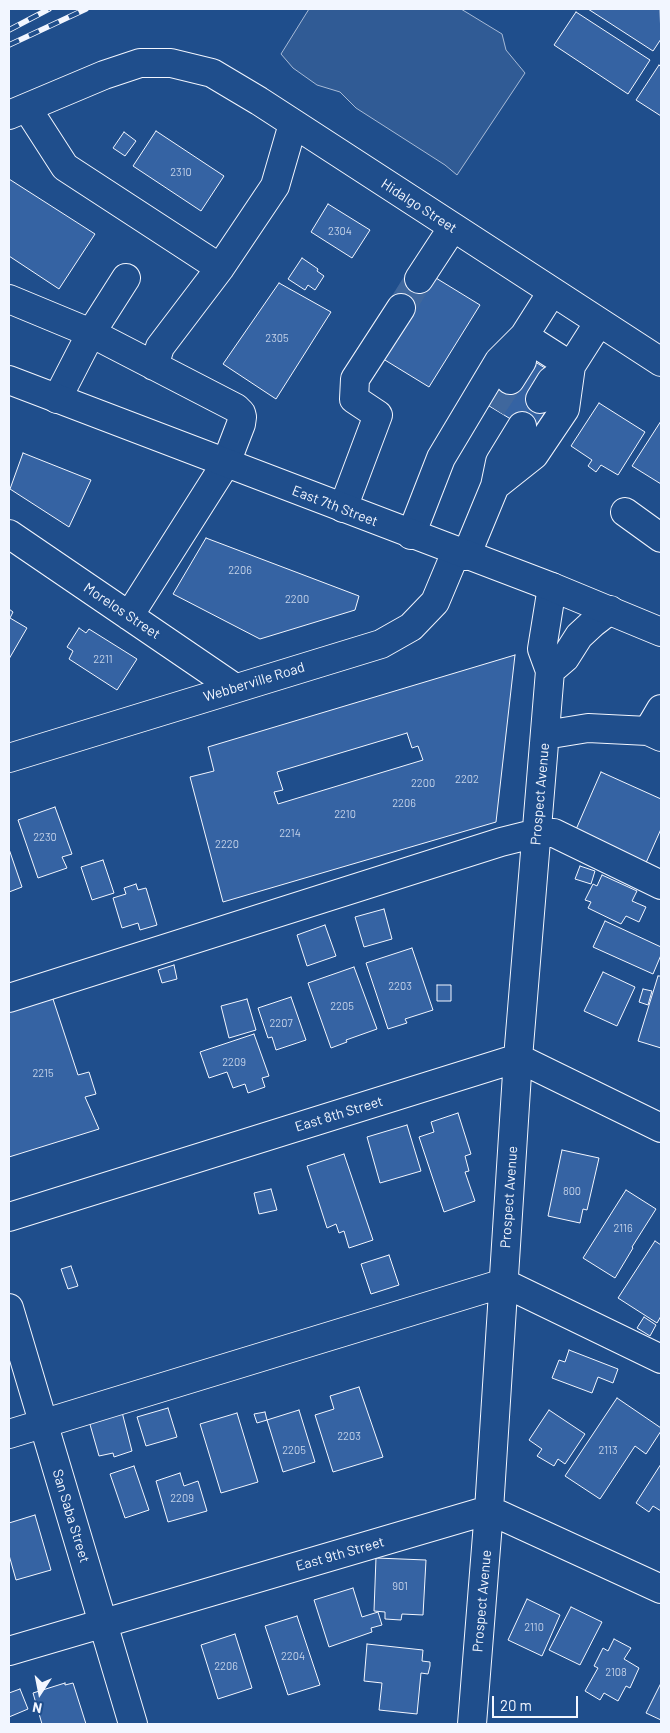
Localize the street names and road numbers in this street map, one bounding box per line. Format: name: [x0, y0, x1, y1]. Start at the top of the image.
street label: Hidalgo Street: [378, 175, 460, 237]
street label: East 7th Street: [290, 482, 380, 530]
street label: Morelos Street: [81, 579, 163, 643]
street label: Webberville Road: [201, 659, 307, 705]
street label: Prospect Avenue: [527, 742, 553, 846]
street label: East 8th Street: [293, 1093, 385, 1135]
street label: Prospect Avenue: [497, 1145, 521, 1249]
street label: San Saba Street: [49, 1467, 93, 1565]
street label: East 9th Street: [294, 1533, 386, 1575]
street label: Prospect Avenue: [469, 1549, 495, 1653]

